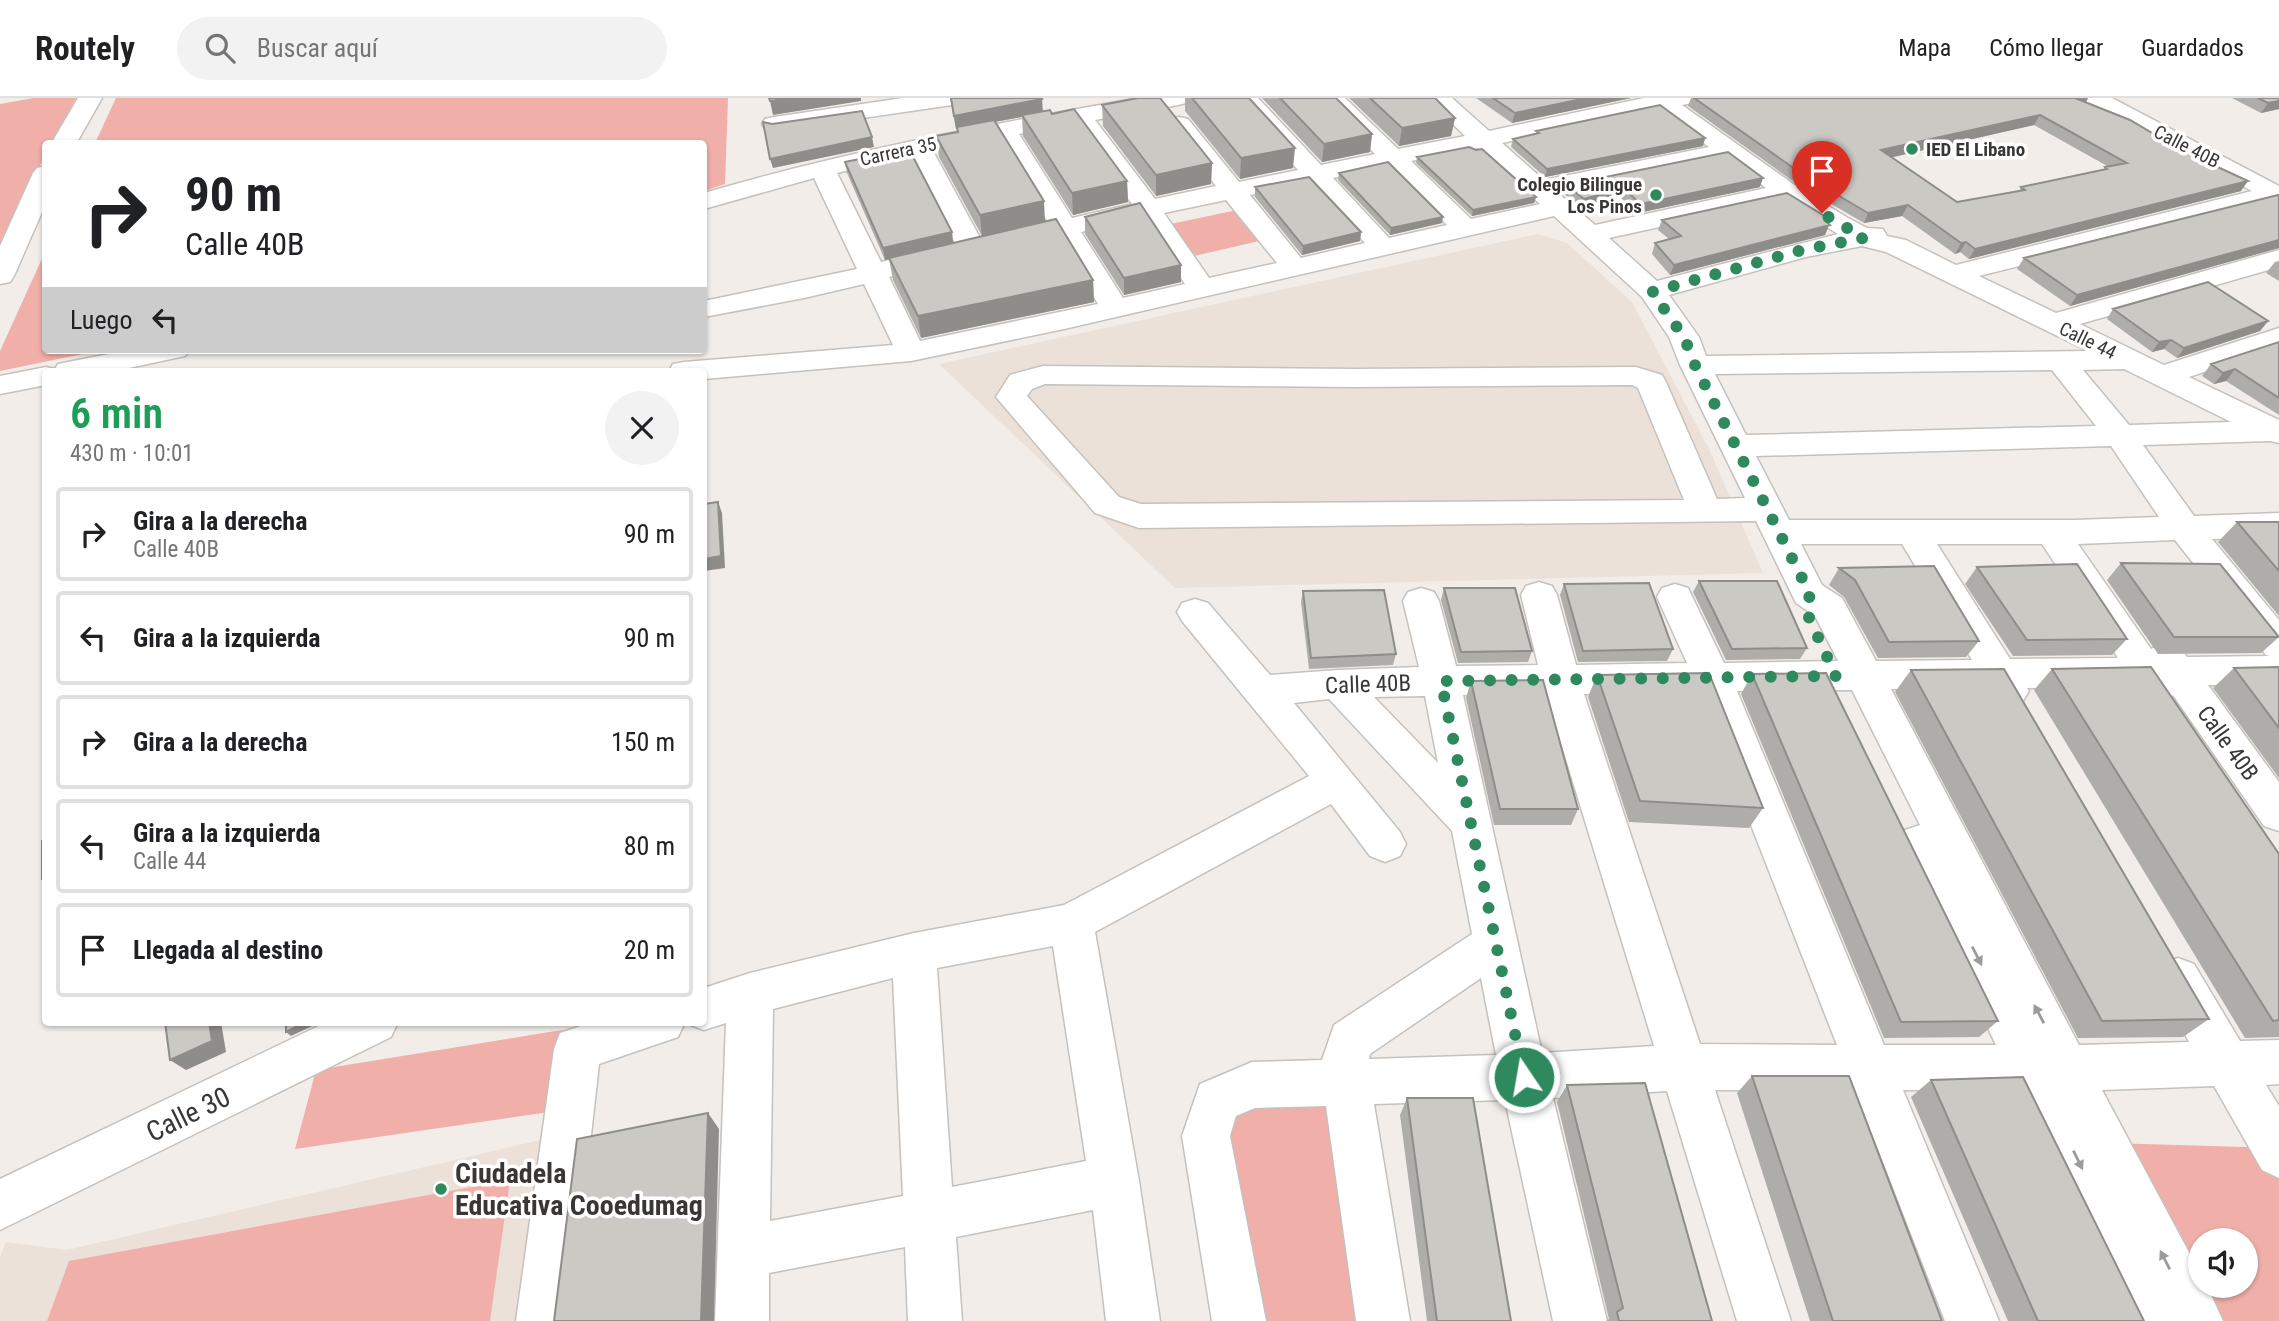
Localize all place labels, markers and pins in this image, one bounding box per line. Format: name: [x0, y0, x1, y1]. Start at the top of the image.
place label: IED El Libano: [1926, 138, 2025, 161]
pin: [1792, 141, 1852, 213]
marker: IED El Libano: [1904, 141, 1920, 157]
place label: Colegio Bilingue Los Pinos: [1517, 173, 1642, 218]
marker: Colegio Bilingue Los Pinos: [1648, 187, 1664, 203]
place label: Ciudadela Educativa Cooedumag: [455, 1157, 703, 1222]
marker: Ciudadela Educativa Cooedumag: [433, 1181, 449, 1197]

